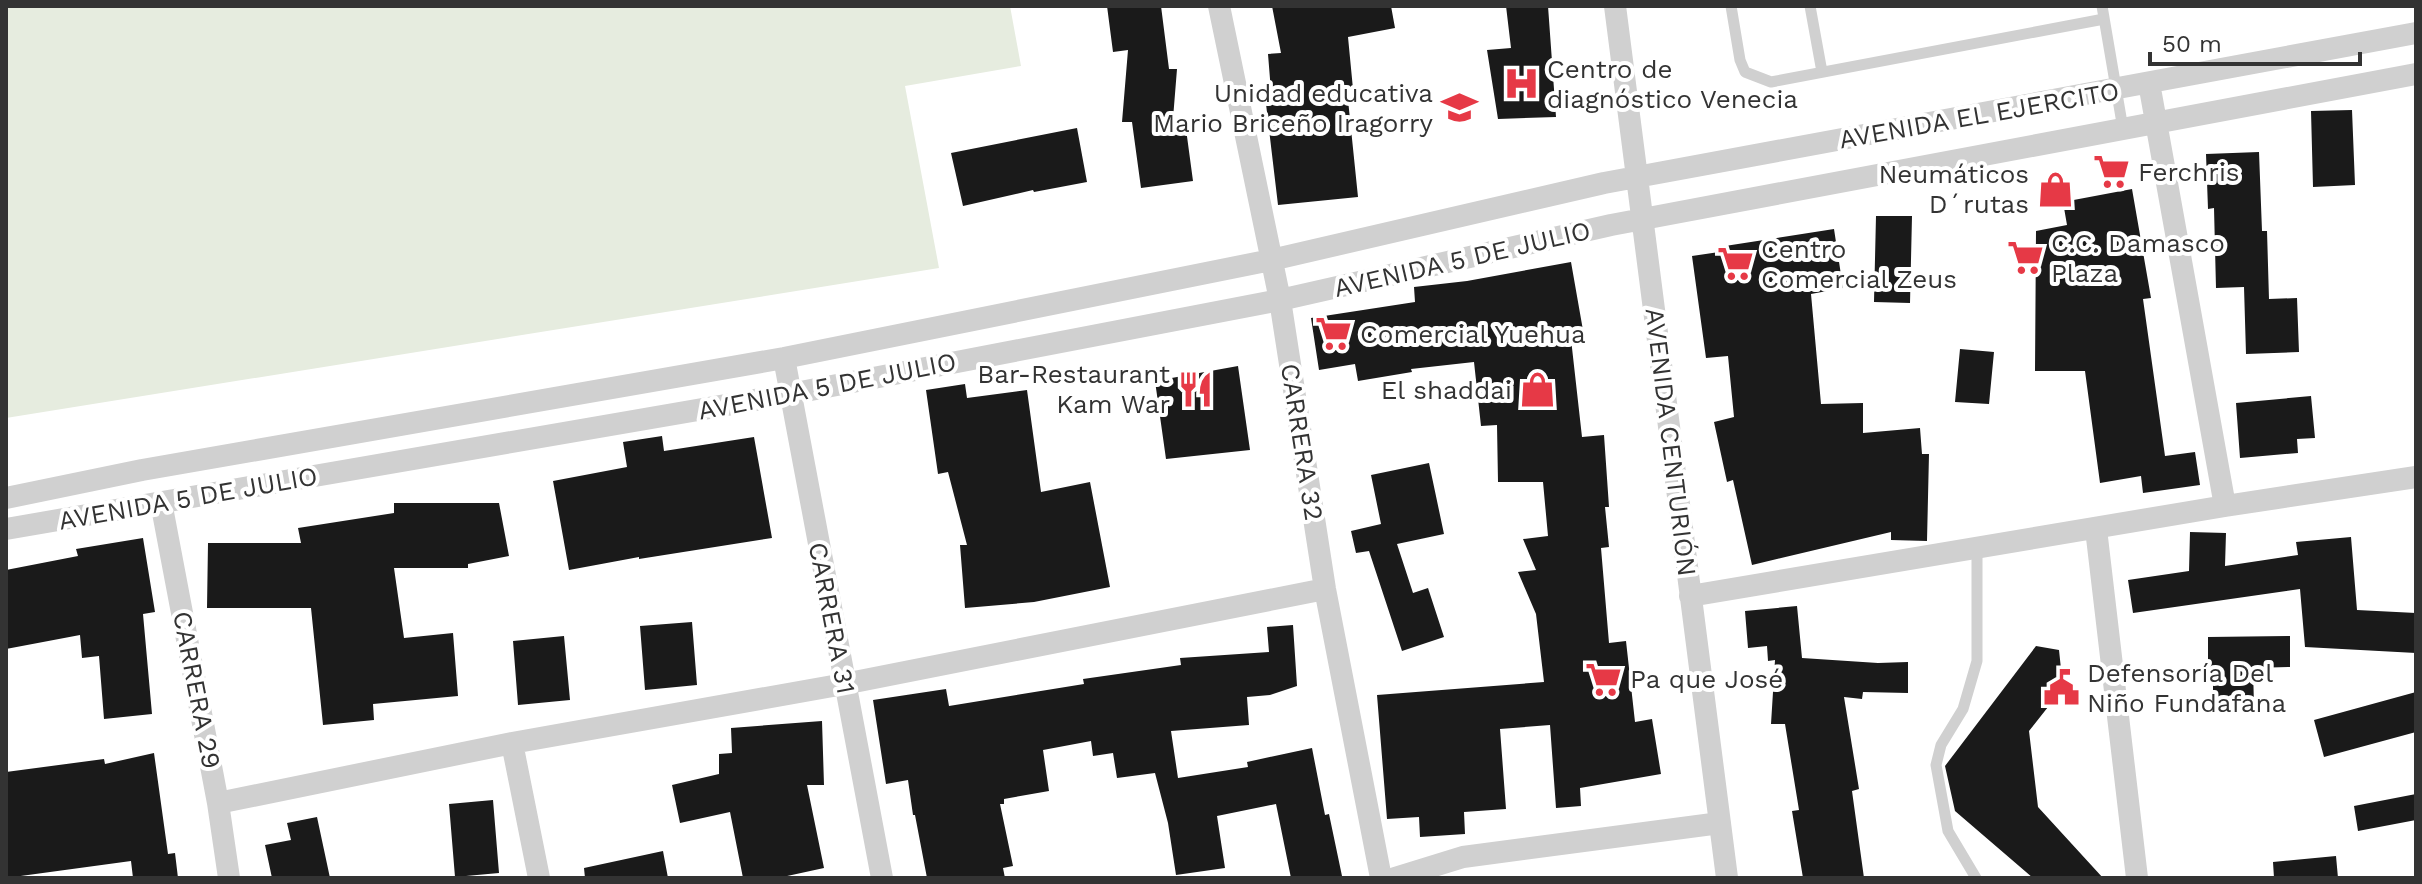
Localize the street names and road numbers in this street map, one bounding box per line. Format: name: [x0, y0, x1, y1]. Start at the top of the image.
street label: AVENIDA EL EJERCITO: [1836, 76, 2122, 154]
street label: AVENIDA 5 DE JULIO: [1331, 215, 1593, 303]
street label: AVENIDA CENTURIÓN: [1640, 306, 1702, 578]
street label: AVENIDA 5 DE JULIO: [695, 346, 959, 426]
street label: CARRERA 32: [1275, 361, 1329, 523]
street label: AVENIDA 5 DE JULIO: [56, 460, 320, 536]
street label: CARRERA 31: [803, 540, 861, 696]
street label: CARRERA 29: [167, 609, 227, 771]

